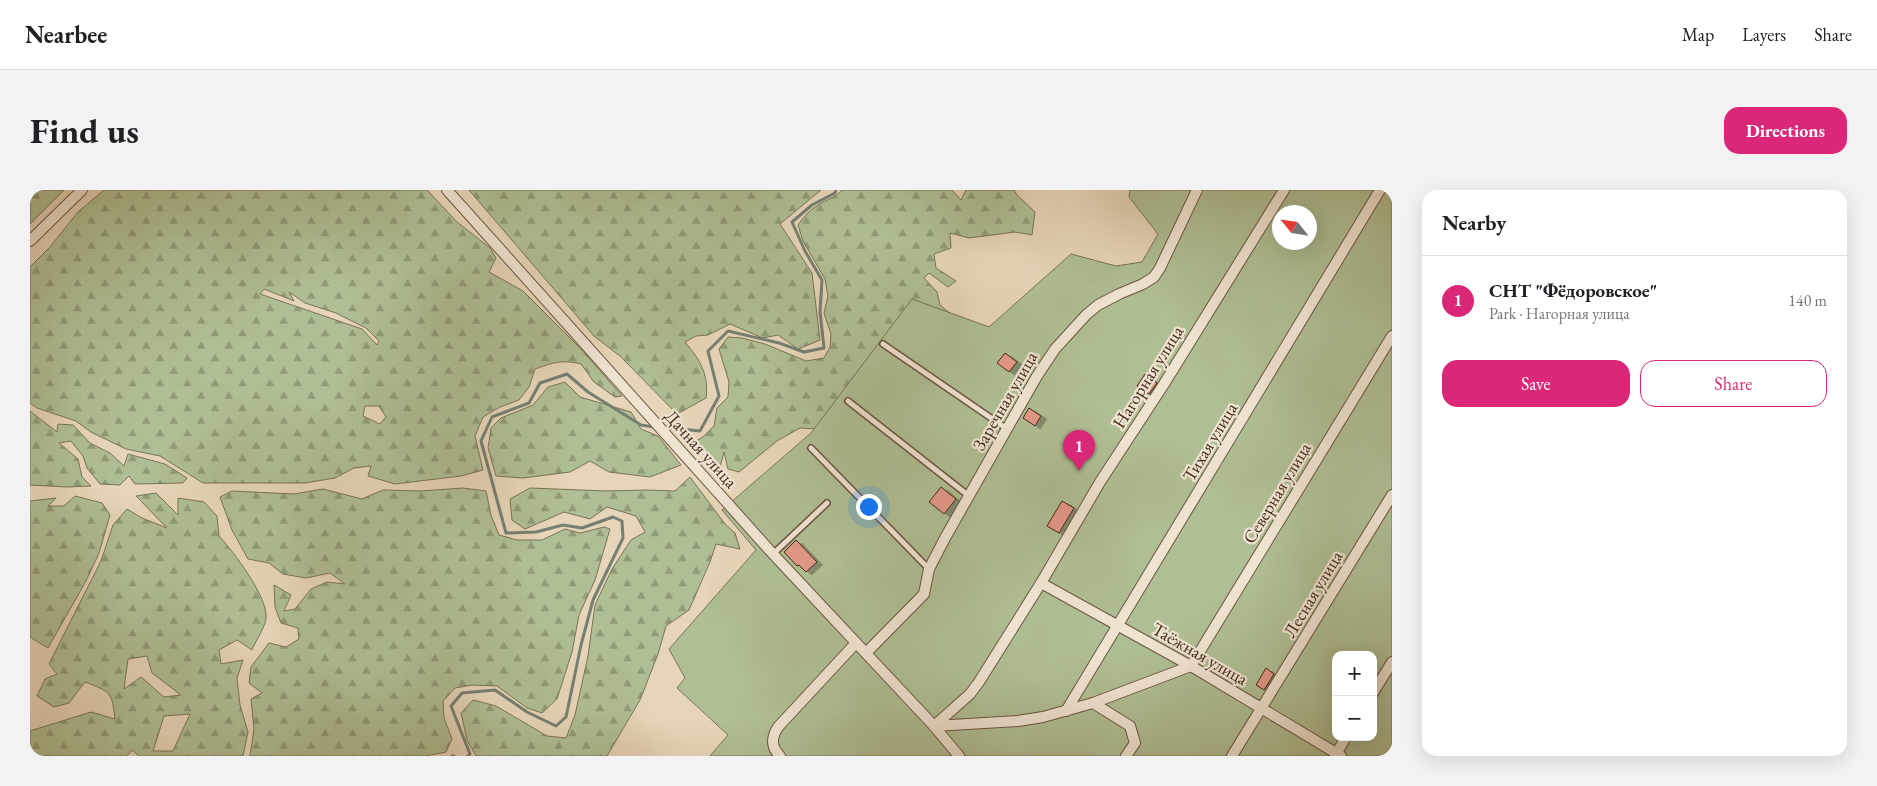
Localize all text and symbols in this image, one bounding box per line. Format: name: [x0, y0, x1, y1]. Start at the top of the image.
text: Nearbee: [25, 19, 107, 50]
text: Map: [1682, 23, 1714, 46]
text: Layers: [1742, 23, 1786, 46]
text: Share: [1814, 23, 1852, 46]
button: Directions: [1724, 107, 1847, 154]
text: Find us: [30, 108, 139, 153]
north arrow: [1272, 205, 1317, 250]
text: Nearby: [1442, 209, 1506, 236]
text: СНТ "Фёдоровское": [1489, 278, 1657, 303]
text: 1: [1454, 290, 1462, 311]
text: 140 m: [1788, 290, 1827, 311]
text: Park · Нагорная улица: [1489, 303, 1630, 324]
street label: Нагорная улица: [1107, 320, 1189, 432]
street label: Заречная улица: [967, 346, 1043, 455]
button: Save: [1442, 360, 1630, 407]
button: Share: [1640, 360, 1827, 407]
street label: Тихая улица: [1177, 397, 1243, 485]
street label: Дачная улица: [660, 405, 743, 493]
pin: 1: [1063, 430, 1095, 471]
street label: Северная улица: [1237, 437, 1316, 548]
your location: [856, 494, 882, 520]
street label: Лесная улица: [1278, 546, 1348, 641]
street label: Таёжная улица: [1148, 617, 1253, 691]
map controls: [1332, 651, 1377, 741]
button: +: [1332, 651, 1377, 696]
button: −: [1332, 696, 1377, 741]

